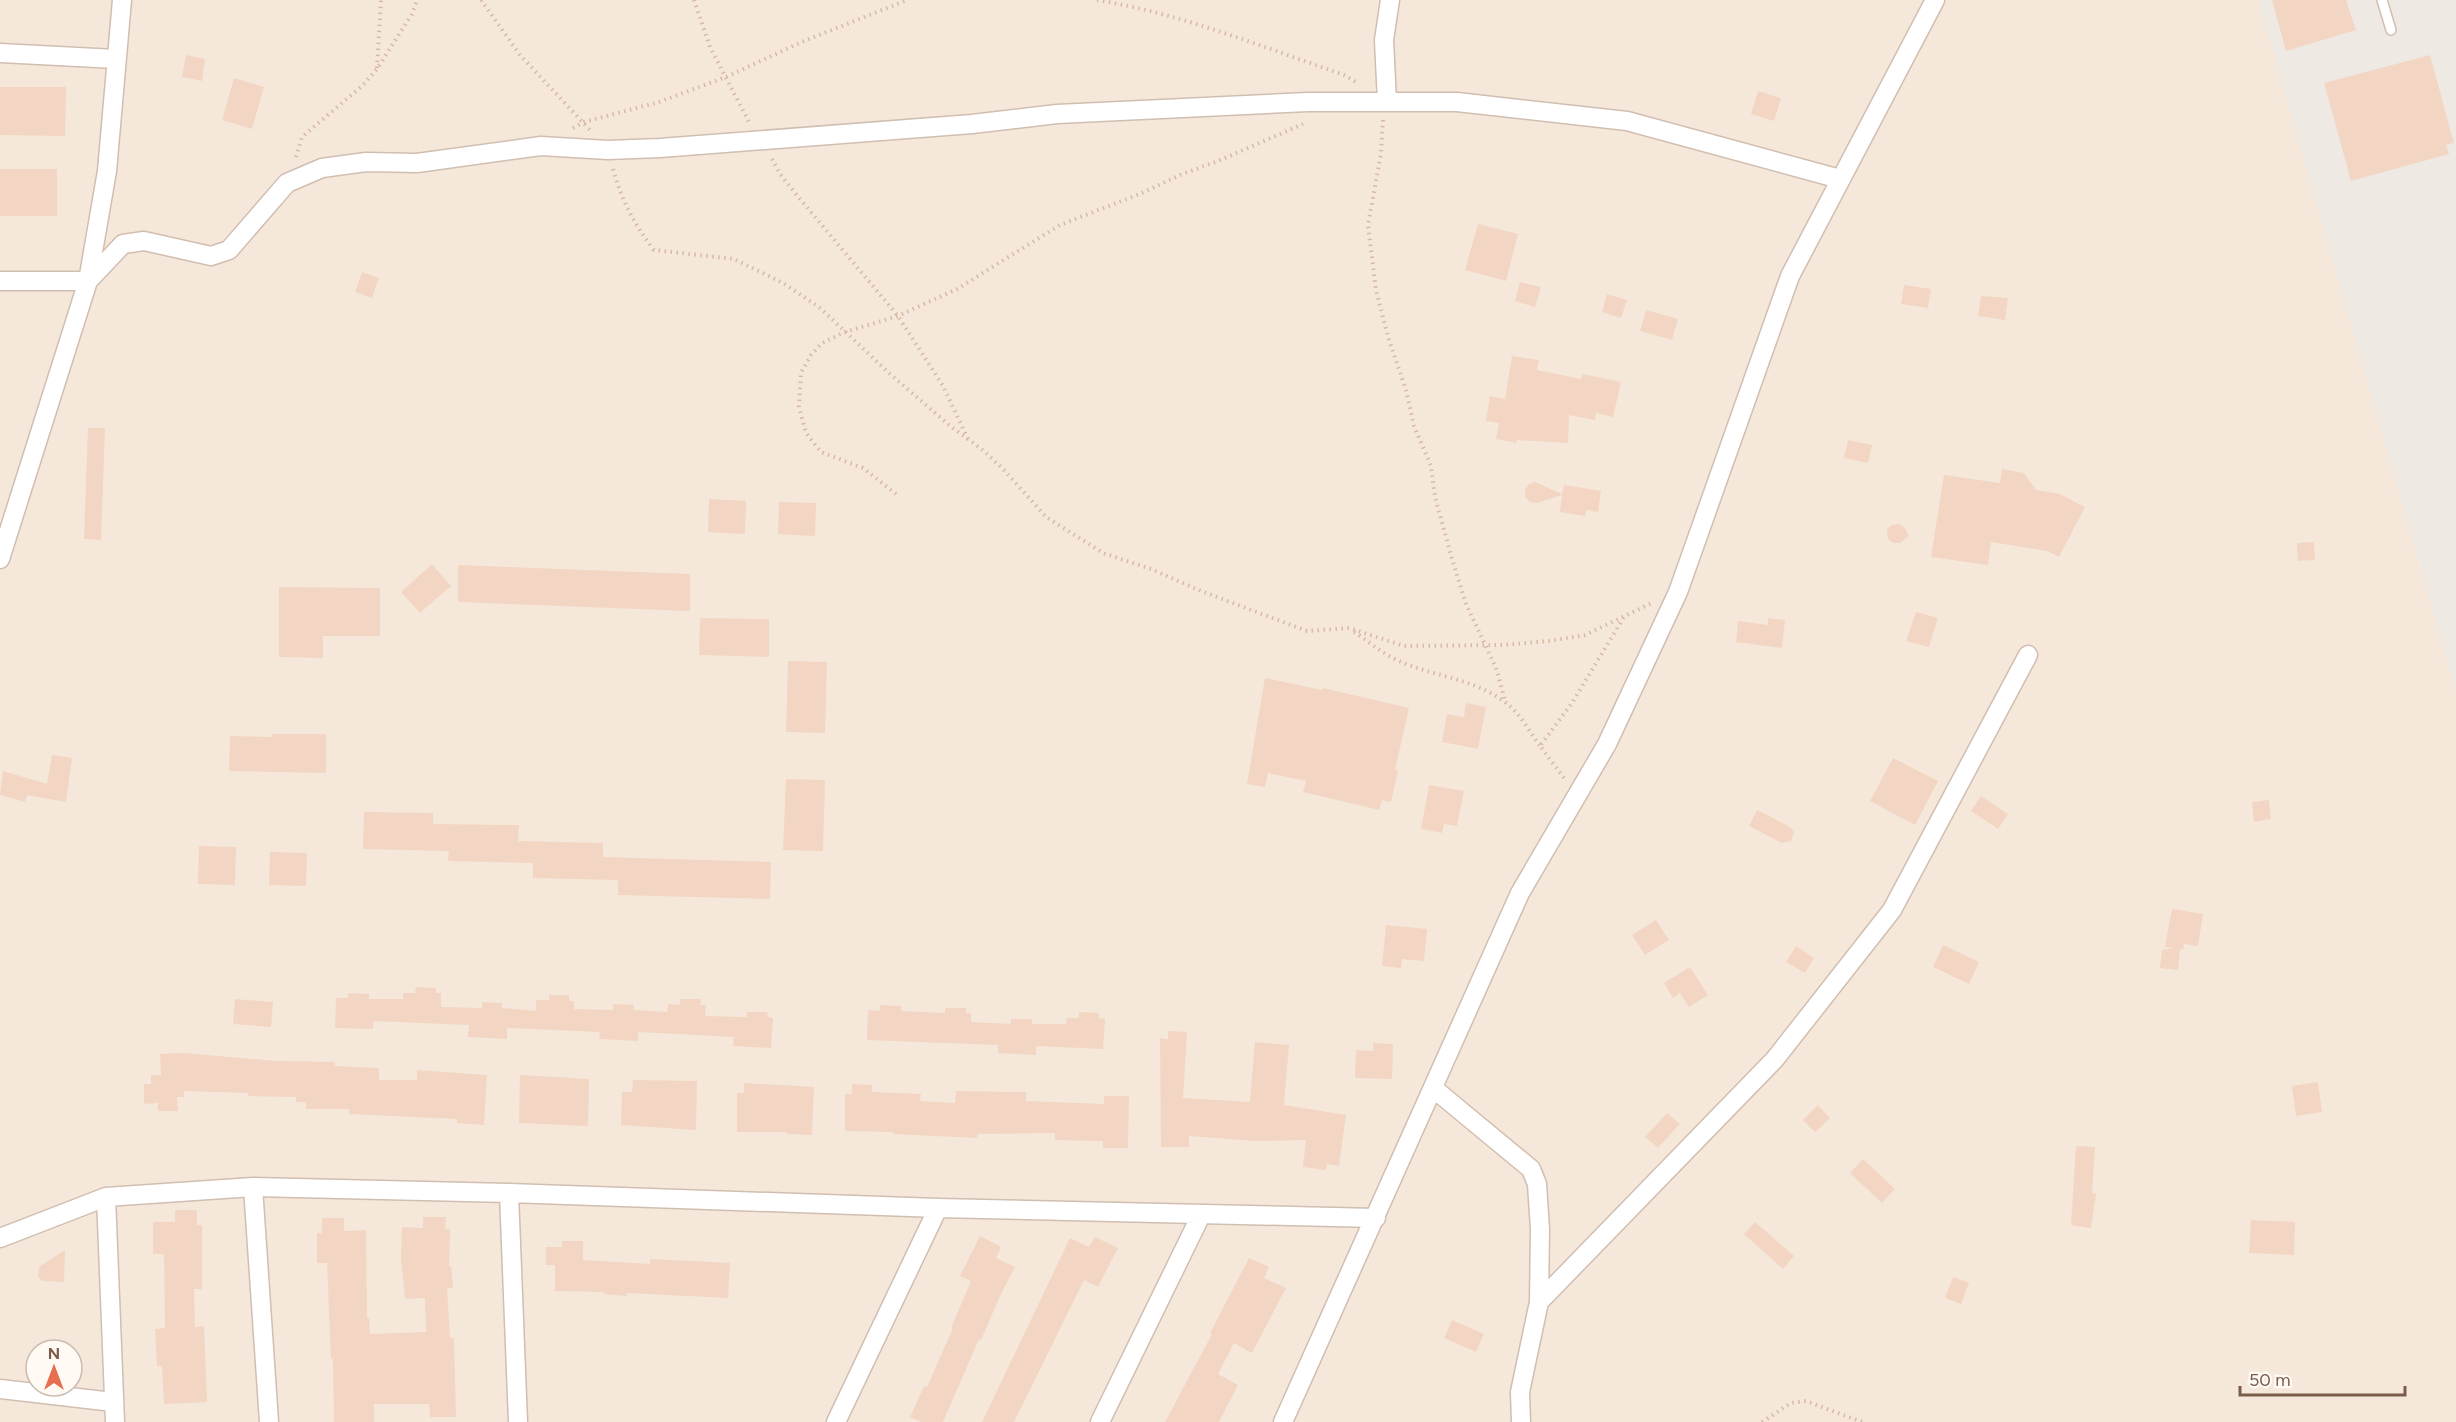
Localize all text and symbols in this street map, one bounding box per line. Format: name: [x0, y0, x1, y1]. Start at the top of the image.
north arrow: [24, 1338, 84, 1398]
text: N: [48, 1344, 60, 1363]
scale bar: [2240, 1359, 2405, 1397]
text: 50 m: [2249, 1369, 2291, 1391]

